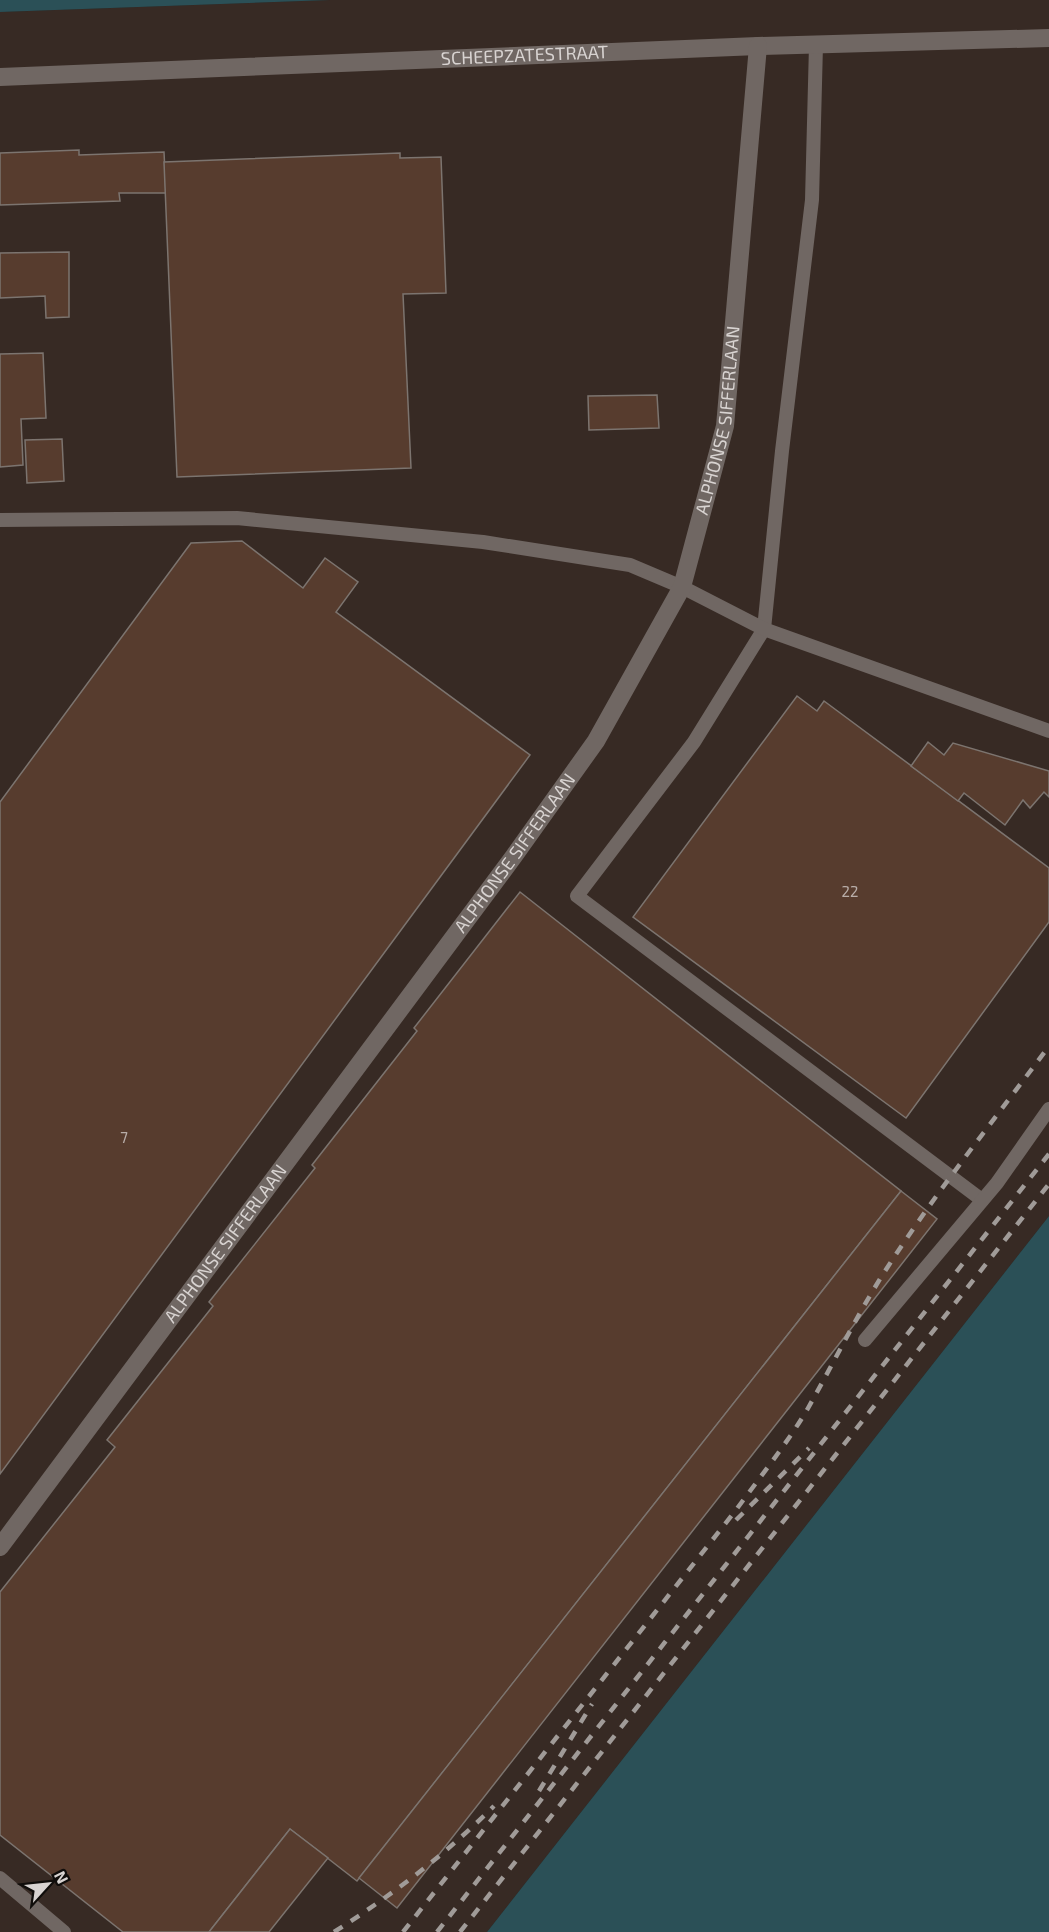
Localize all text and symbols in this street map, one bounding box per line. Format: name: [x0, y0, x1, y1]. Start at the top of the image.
street label: SCHEEPZATESTRAAT: [440, 40, 609, 69]
street label: ALPHONSE SIFFERLAAN: [690, 325, 744, 517]
street label: ALPHONSE SIFFERLAAN: [449, 769, 579, 937]
house number: 22: [842, 882, 858, 900]
house number: 7: [120, 1128, 128, 1146]
street label: ALPHONSE SIFFERLAAN: [159, 1160, 291, 1327]
north arrow: [18, 1854, 78, 1914]
text: N: [51, 1867, 73, 1886]

